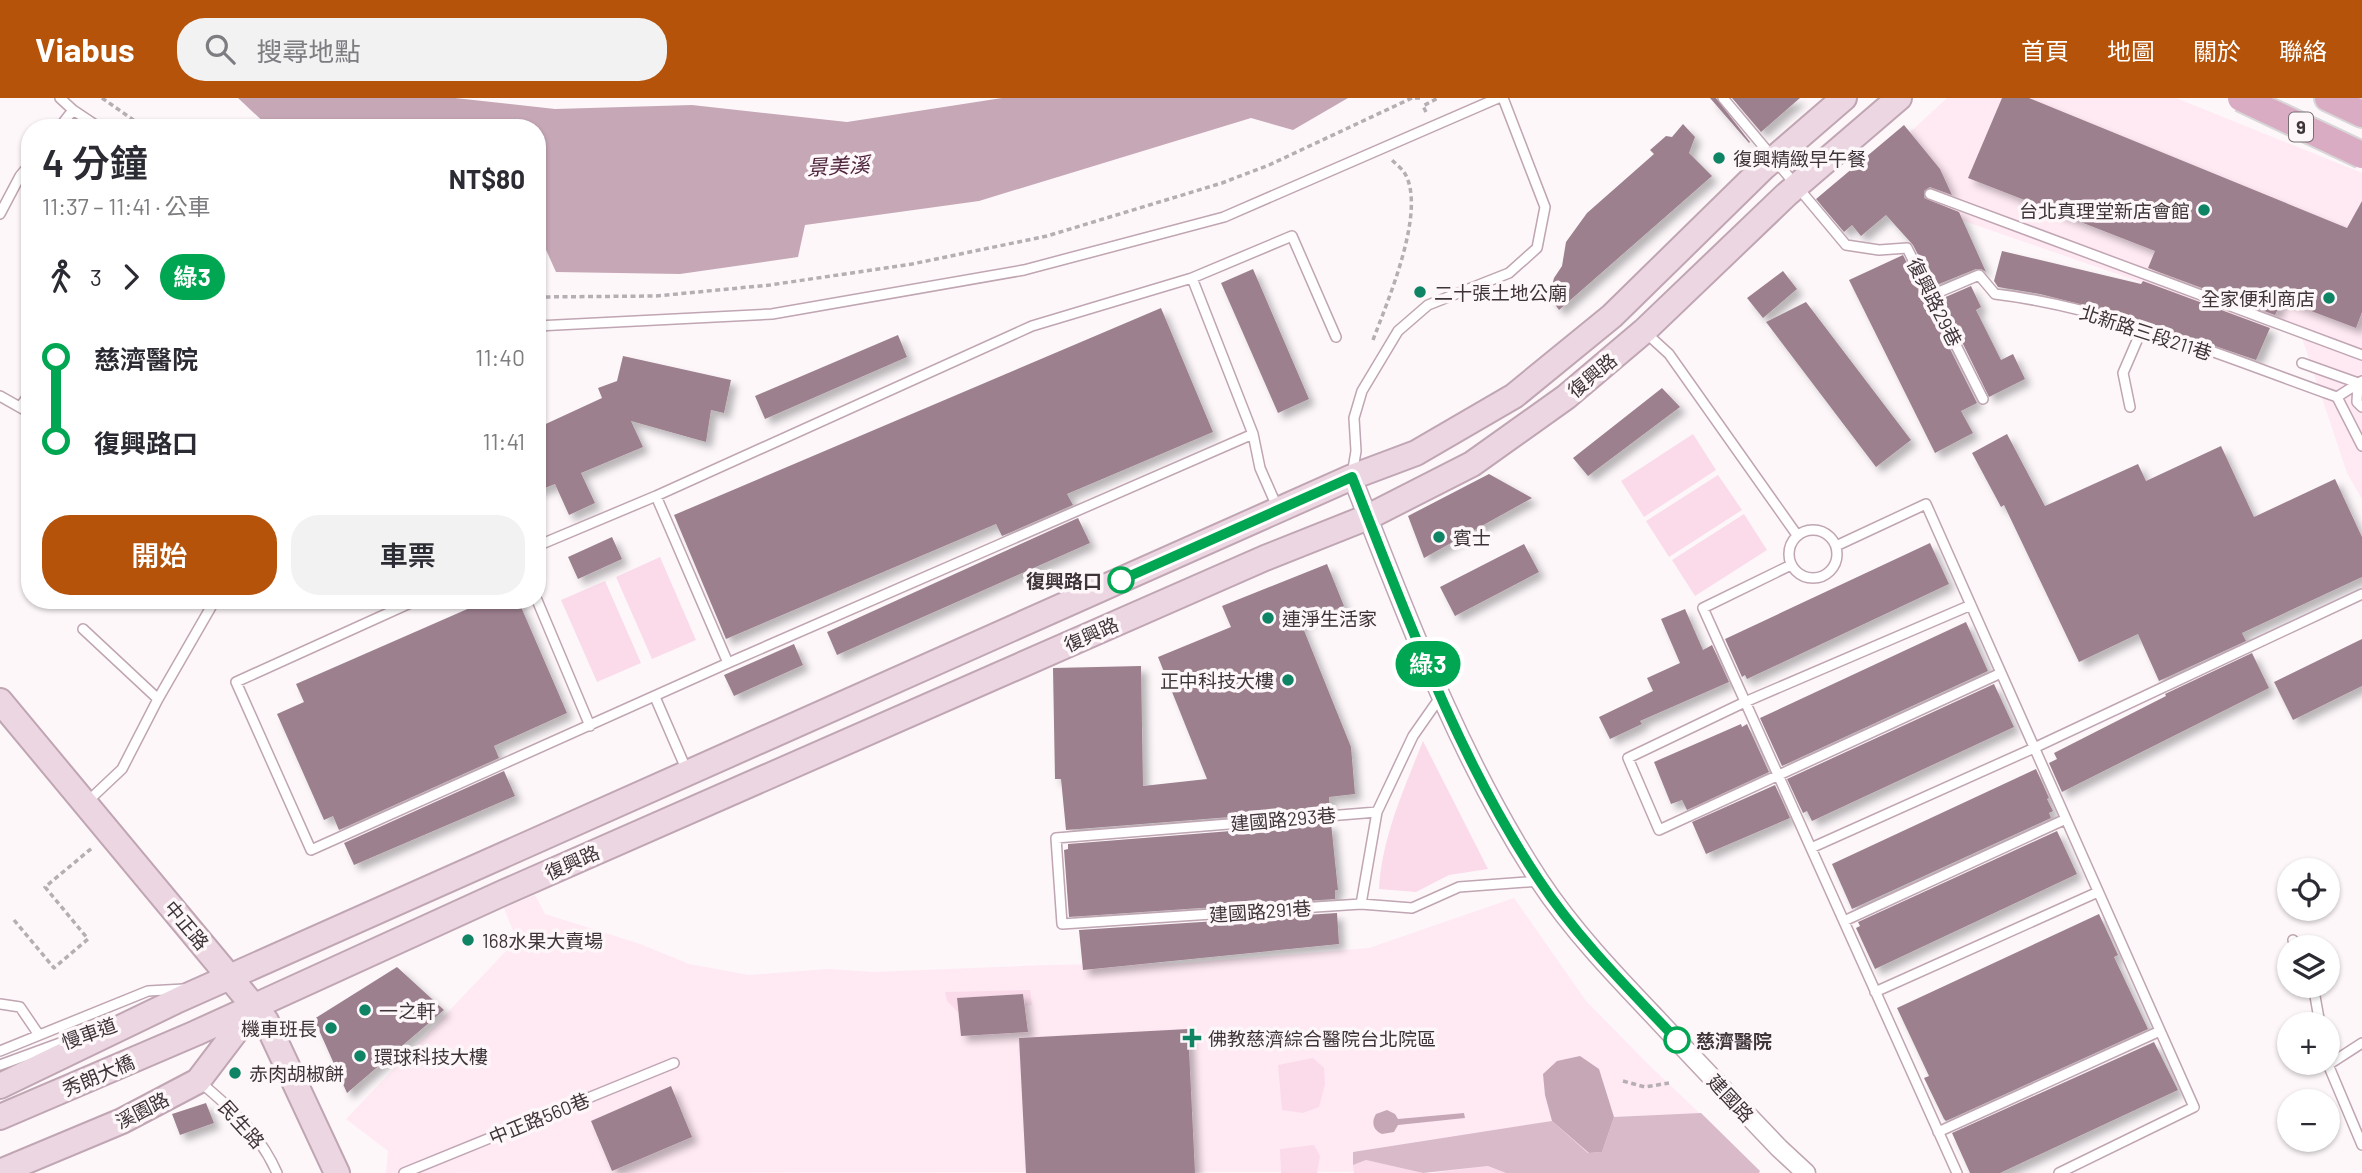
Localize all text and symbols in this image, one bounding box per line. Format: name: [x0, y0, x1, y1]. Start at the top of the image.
search box: [177, 18, 667, 81]
text: Viabus: [35, 29, 135, 69]
icon: search: [201, 30, 239, 68]
text: 搜尋地點: [257, 35, 361, 66]
text: 首頁: [2021, 36, 2069, 65]
text: 地圖: [2107, 36, 2155, 65]
text: 關於: [2193, 36, 2241, 65]
text: 聯絡: [2279, 36, 2327, 65]
road number: 9: [2289, 113, 2313, 142]
text: 4 分鐘: [42, 139, 148, 185]
place label: 復興精緻早午餐: [1733, 147, 1866, 170]
marker: 復興精緻早午餐: [1711, 150, 1727, 166]
water label: 景美溪: [806, 151, 873, 179]
text: NT$80: [449, 163, 525, 194]
text: 11:37 – 11:41 · 公車: [42, 192, 211, 220]
place label: 台北真理堂新店會館: [2019, 199, 2190, 222]
marker: 台北真理堂新店會館: [2196, 202, 2212, 218]
street label: 復興路29巷: [1903, 254, 1967, 350]
icon: walk: [42, 258, 80, 296]
icon: forward: [112, 258, 150, 296]
text: 綠3: [174, 262, 211, 291]
text: 3: [90, 263, 102, 291]
place label: 二十張土地公廟: [1434, 281, 1567, 304]
marker: 二十張土地公廟: [1412, 284, 1428, 300]
place label: 全家便利商店: [2201, 287, 2315, 310]
marker: 全家便利商店: [2321, 290, 2337, 306]
street label: 北新路三段211巷: [2077, 300, 2215, 364]
text: 慈濟醫院: [94, 343, 198, 374]
text: 11:40: [475, 343, 525, 371]
street label: 復興路: [1563, 348, 1621, 402]
text: 復興路口: [94, 427, 198, 458]
text: 11:41: [482, 427, 525, 455]
button: 開始: [42, 515, 277, 595]
button: 車票: [291, 515, 525, 595]
place label: 賓士: [1453, 526, 1491, 549]
marker: 賓士: [1431, 529, 1447, 545]
marker: 復興路口: [1108, 567, 1134, 593]
place label: 復興路口: [1026, 569, 1102, 592]
place label: 連淨生活家: [1282, 607, 1377, 630]
marker: 連淨生活家: [1260, 610, 1276, 626]
street label: 復興路: [1060, 612, 1122, 656]
line badge: 綠3: [1396, 641, 1460, 687]
text: 綠3: [1410, 649, 1446, 678]
place label: 正中科技大樓: [1160, 669, 1274, 692]
marker: 正中科技大樓: [1280, 672, 1296, 688]
street label: 建國路293巷: [1229, 803, 1337, 835]
street label: 復興路: [541, 840, 603, 884]
map controls: [2277, 858, 2340, 1152]
button: locate: [2277, 858, 2340, 921]
street label: 中正路: [160, 896, 214, 954]
street label: 建國路291巷: [1208, 896, 1312, 926]
place label: 168水果大賣場: [482, 929, 603, 952]
marker: 168水果大賣場: [460, 932, 476, 948]
button: layers: [2277, 935, 2340, 998]
place label: 一之軒: [379, 999, 436, 1022]
marker: 一之軒: [357, 1002, 373, 1018]
street label: 慢車道: [58, 1012, 120, 1054]
button: +: [2277, 1012, 2340, 1075]
place label: 機車班長: [241, 1017, 317, 1040]
marker: 機車班長: [323, 1020, 339, 1036]
place label: 佛教慈濟綜合醫院台北院區: [1208, 1027, 1436, 1050]
marker: 慈濟醫院: [1664, 1027, 1690, 1053]
marker: 佛教慈濟綜合醫院台北院區: [1182, 1028, 1202, 1048]
place label: 慈濟醫院: [1696, 1029, 1772, 1052]
place label: 環球科技大樓: [374, 1045, 488, 1068]
marker: 環球科技大樓: [352, 1048, 368, 1064]
street label: 秀朗大橋: [59, 1050, 137, 1100]
place label: 赤肉胡椒餅: [249, 1062, 344, 1085]
marker: 赤肉胡椒餅: [227, 1065, 243, 1081]
street label: 建國路: [1703, 1069, 1759, 1127]
street label: 溪園路: [111, 1087, 173, 1133]
street label: 中正路560巷: [485, 1087, 593, 1149]
button: −: [2277, 1089, 2340, 1152]
street label: 民生路: [214, 1095, 270, 1153]

